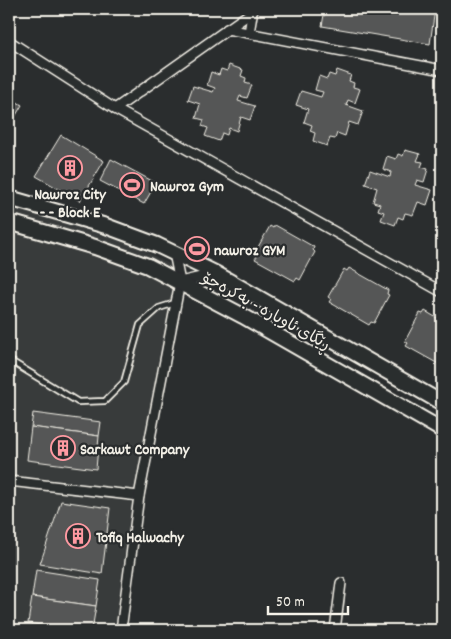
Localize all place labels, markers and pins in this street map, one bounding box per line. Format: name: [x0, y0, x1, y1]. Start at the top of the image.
building icon: Nawroz City - - Block E: [57, 155, 83, 181]
sports icon: Nawroz Gym: [119, 172, 145, 198]
place label: Nawroz Gym: [150, 176, 224, 199]
place label: Nawroz City - - Block E: [34, 184, 107, 225]
sports icon: nawroz GYM: [184, 236, 210, 262]
place label: nawroz GYM: [214, 240, 285, 263]
building icon: Sarkawt Company: [50, 435, 76, 461]
place label: Sarkawt Company: [80, 439, 191, 462]
building icon: Tofiq Halwachy: [65, 523, 91, 549]
place label: Tofiq Halwachy: [96, 527, 185, 550]

